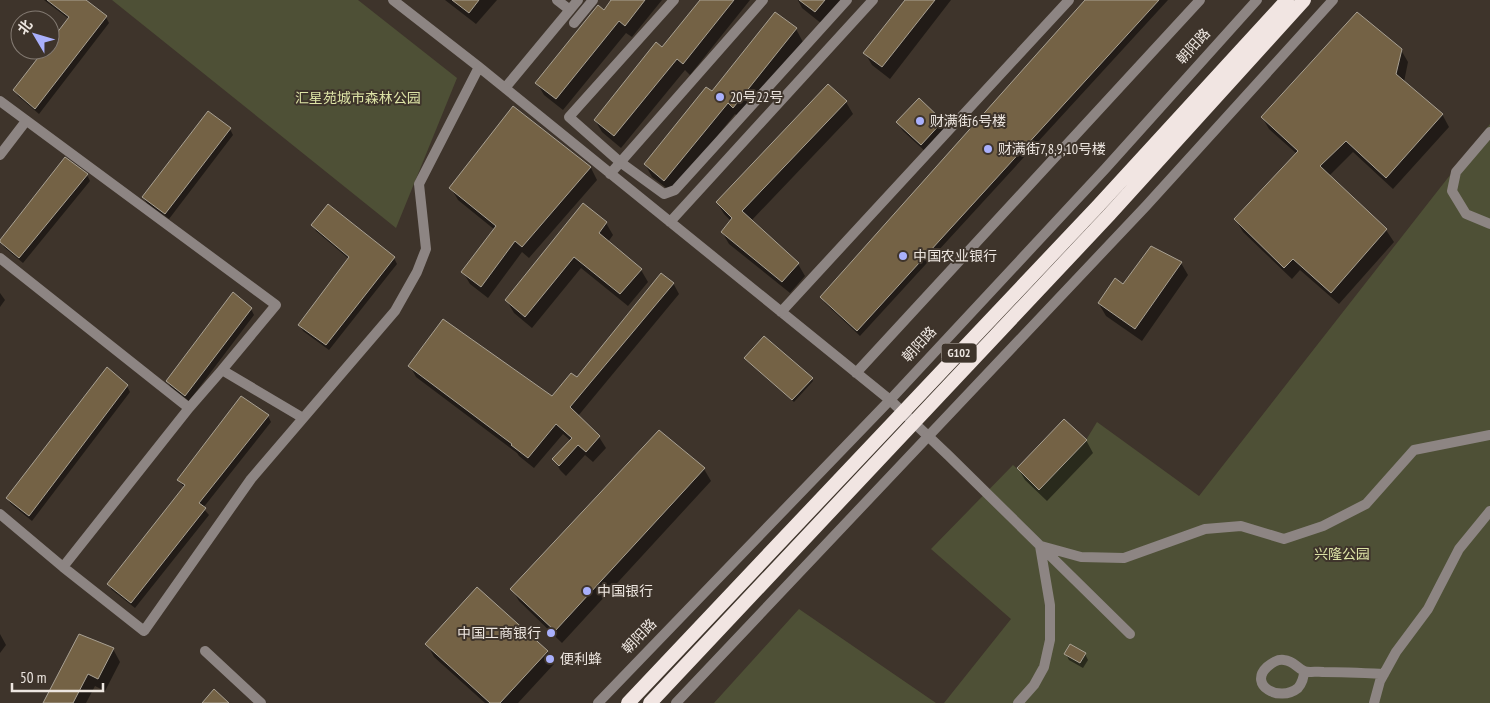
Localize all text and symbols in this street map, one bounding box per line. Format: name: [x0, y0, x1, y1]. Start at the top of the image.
north arrow: [10, 10, 60, 60]
text: 北: [13, 16, 36, 38]
street label: 朝阳路: [1172, 24, 1214, 68]
place label: 20号22号: [730, 88, 783, 106]
park label: 汇星苑城市森林公园: [295, 89, 421, 107]
marker: 20号22号: [714, 91, 726, 103]
place label: 财满街6号楼: [930, 112, 1006, 130]
marker: 财满街6号楼: [914, 115, 926, 127]
place label: 财满街7,8,9,10号楼: [998, 140, 1106, 158]
marker: 财满街7,8,9,10号楼: [982, 143, 994, 155]
place label: 中国农业银行: [913, 247, 997, 265]
marker: 中国农业银行: [897, 250, 909, 262]
street label: 朝阳路: [898, 323, 940, 365]
road number: G102: [942, 343, 976, 362]
park label: 兴隆公园: [1314, 545, 1370, 563]
place label: 中国银行: [597, 582, 653, 600]
marker: 中国银行: [581, 585, 593, 597]
street label: 朝阳路: [618, 615, 660, 657]
place label: 中国工商银行: [457, 624, 541, 642]
marker: 中国工商银行: [545, 627, 557, 639]
place label: 便利蜂: [560, 650, 602, 668]
marker: 便利蜂: [544, 653, 556, 665]
scale bar: [12, 660, 104, 692]
text: 50 m: [20, 668, 46, 687]

